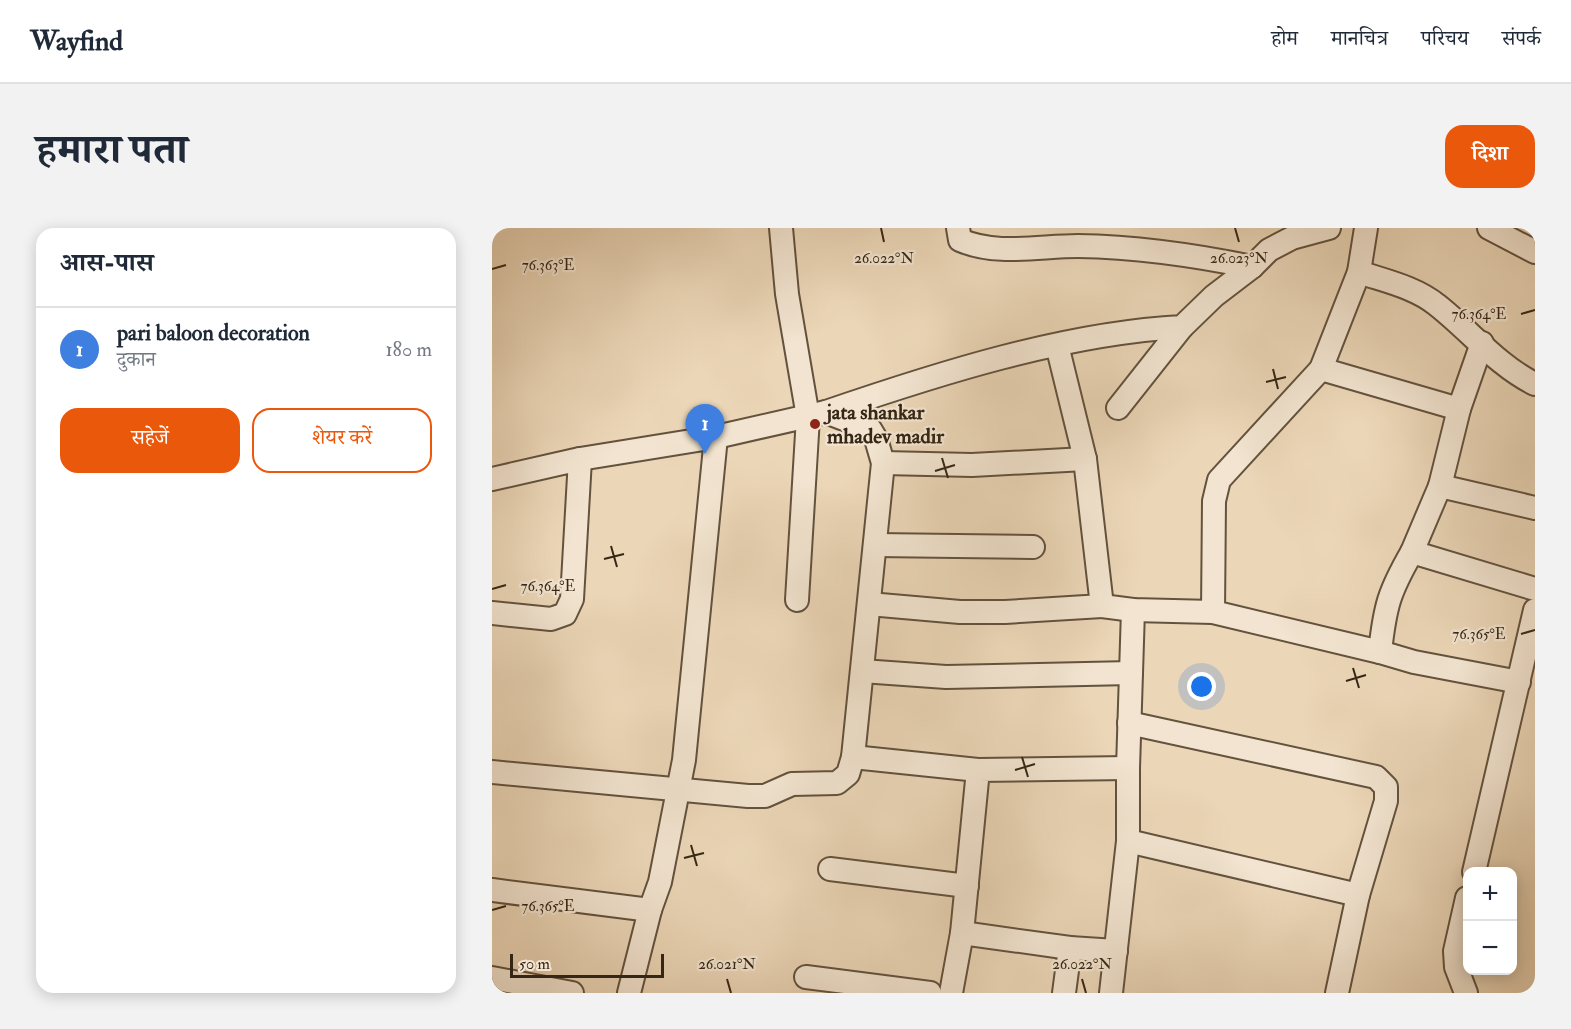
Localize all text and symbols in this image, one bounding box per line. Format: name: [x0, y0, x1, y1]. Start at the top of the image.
text: Wayfind: [30, 24, 123, 59]
text: होम: [1271, 25, 1298, 52]
text: मानचित्र: [1331, 25, 1388, 52]
text: परिचय: [1421, 25, 1469, 52]
text: संपर्क: [1502, 25, 1541, 52]
text: हमारा पता: [36, 124, 188, 176]
button: दिशा: [1445, 125, 1535, 188]
text: आस-पास: [60, 247, 154, 279]
text: 26.022°N: [854, 249, 914, 268]
text: 26.023°N: [1210, 249, 1268, 268]
text: 76.363°E: [522, 256, 574, 275]
text: 76.364°E: [1452, 305, 1507, 324]
text: pari baloon decoration: [117, 319, 310, 347]
text: 1: [76, 337, 83, 362]
text: 180 m: [385, 337, 432, 362]
text: दुकान: [117, 347, 156, 372]
place label: jata shankar mhadev madir: [823, 399, 945, 450]
pin: 1: [686, 404, 724, 454]
button: सहेजें: [60, 408, 240, 473]
button: शेयर करें: [252, 408, 432, 473]
marker: jata shankar mhadev madir: [808, 417, 822, 431]
text: 76.364°E: [521, 577, 576, 596]
text: 76.365°E: [1452, 625, 1506, 644]
your location: [1187, 672, 1216, 701]
map controls: [1463, 867, 1517, 975]
button: +: [1463, 867, 1517, 921]
text: 76.365°E: [521, 897, 575, 916]
button: −: [1463, 921, 1517, 975]
scale bar: [510, 951, 664, 978]
text: 50 m: [519, 954, 550, 974]
text: 26.021°N: [698, 955, 756, 974]
text: 26.022°N: [1052, 955, 1112, 974]

